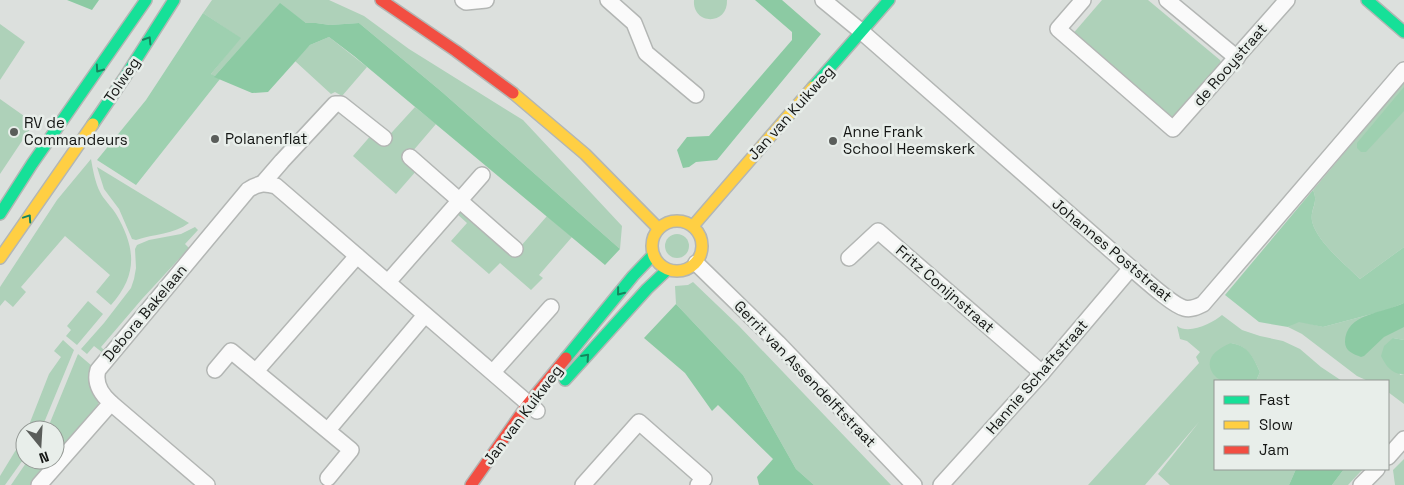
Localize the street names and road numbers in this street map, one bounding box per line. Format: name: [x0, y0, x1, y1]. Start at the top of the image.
street label: de Rooystraat: [1189, 19, 1271, 110]
street label: Tolweg: [100, 53, 144, 106]
street label: Jan van Kuikweg: [743, 62, 838, 164]
street label: Johannes Poststraat: [1048, 194, 1176, 305]
street label: Fritz Conijnstraat: [892, 241, 999, 337]
street label: Debora Bakelaan: [98, 260, 191, 365]
street label: Gerrit van Assendelftstraat: [730, 296, 880, 451]
street label: Hannie Schaftstraat: [982, 315, 1092, 438]
street label: Jan van Kuikweg: [479, 361, 566, 468]

